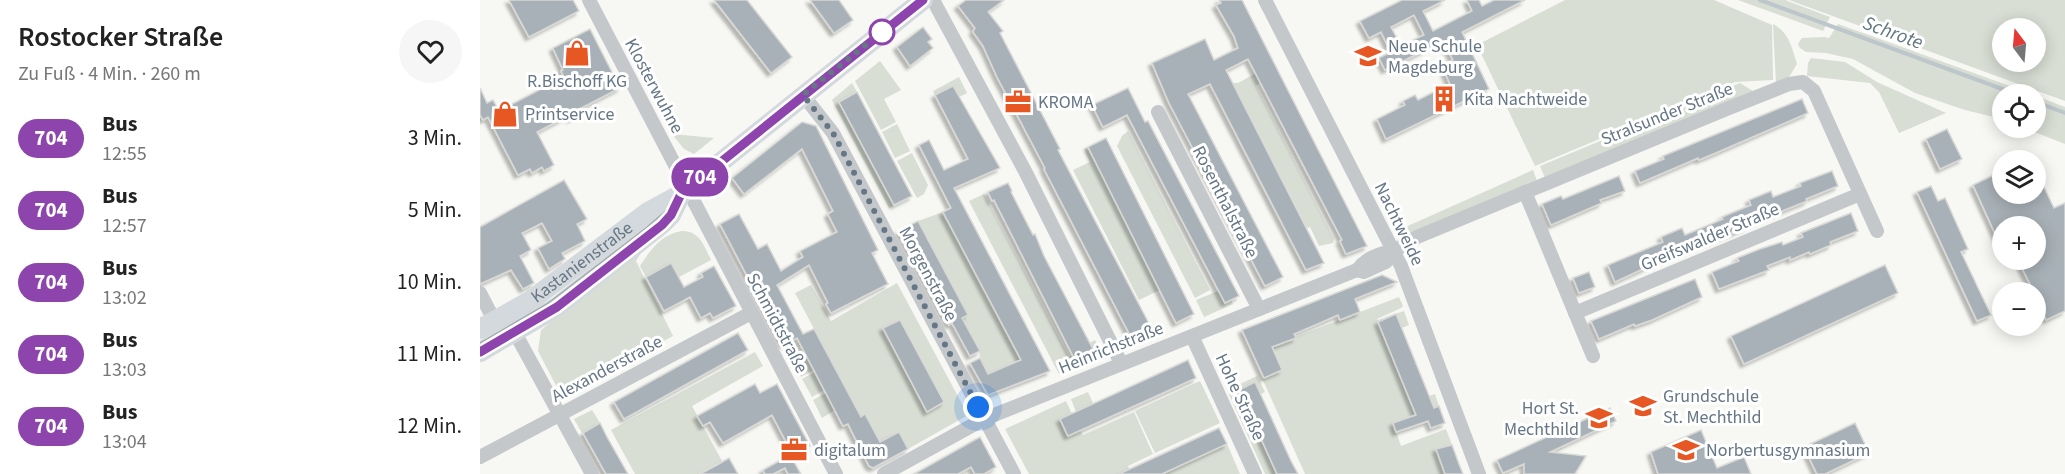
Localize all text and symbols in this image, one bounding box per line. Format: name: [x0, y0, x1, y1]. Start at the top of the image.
water label: Schrote: [1859, 9, 1927, 57]
text: Rostocker Straße: [18, 17, 223, 57]
north arrow: [1992, 18, 2046, 72]
map controls: [1992, 18, 2046, 336]
unlabelled marker: [869, 19, 895, 45]
button: heart: [399, 20, 462, 83]
street label: Klosterwuhne: [618, 34, 690, 138]
place label: Neue Schule Magdeburg: [1388, 34, 1482, 80]
shop icon: R.Bischoff KG: [562, 38, 592, 68]
school or university icon: Neue Schule Magdeburg: [1353, 41, 1383, 71]
text: Zu Fuß · 4 Min. · 260 m: [18, 60, 201, 88]
place label: R.Bischoff KG: [527, 69, 627, 94]
street label: Stralsunder Straße: [1597, 76, 1737, 152]
building icon: Kita Nachtweide: [1429, 84, 1459, 114]
button: locate: [1992, 84, 2046, 138]
office icon: KROMA: [1003, 87, 1033, 117]
place label: Kita Nachtweide: [1464, 87, 1587, 112]
place label: KROMA: [1038, 90, 1094, 115]
shop icon: Printservice: [490, 99, 520, 129]
place label: Printservice: [525, 102, 614, 127]
text: Bus: [102, 108, 138, 140]
text: 3 Min.: [408, 122, 462, 154]
text: 704: [34, 123, 68, 153]
text: 12:55: [102, 140, 147, 168]
street label: Rosenthalstraße: [1186, 141, 1264, 263]
button: layers: [1992, 150, 2046, 204]
line badge: 704: [666, 158, 734, 196]
text: 704: [683, 162, 717, 192]
street label: Nachtweide: [1368, 178, 1430, 270]
text: Bus: [102, 180, 138, 212]
text: 5 Min.: [408, 194, 462, 226]
text: 704: [34, 195, 68, 225]
street label: Greifswalder Straße: [1637, 197, 1783, 277]
text: 12:57: [102, 212, 147, 240]
street label: Kastanienstraße: [525, 215, 638, 309]
button: +: [1992, 216, 2046, 270]
street label: Morgenstraße: [893, 222, 963, 326]
text: Bus: [102, 252, 138, 284]
text: 10 Min.: [397, 266, 462, 298]
text: 704: [34, 267, 68, 297]
street label: Schmidtstraße: [740, 268, 814, 378]
button: −: [1992, 282, 2046, 336]
text: 13:02: [102, 284, 147, 312]
street label: Heinrichstraße: [1055, 316, 1167, 380]
text: Bus: [102, 324, 138, 356]
street label: Alexanderstraße: [547, 329, 667, 409]
text: 11 Min.: [397, 338, 462, 370]
text: 704: [34, 339, 68, 369]
street label: Hohe Straße: [1209, 349, 1271, 445]
text: 13:03: [102, 356, 147, 384]
place label: Grundschule St. Mechthild: [1663, 384, 1761, 430]
school or university icon: Grundschule St. Mechthild: [1628, 391, 1658, 421]
your location: [963, 392, 993, 422]
text: Bus: [102, 396, 138, 428]
place label: Hort St. Mechthild: [1504, 396, 1579, 442]
school or university icon: Hort St. Mechthild: [1584, 403, 1614, 433]
text: 12 Min.: [397, 410, 462, 442]
text: 704: [34, 411, 68, 441]
text: 13:04: [102, 428, 147, 456]
office icon: digitalum: [779, 435, 809, 465]
school or university icon: Norbertusgymnasium: [1671, 435, 1701, 465]
place label: digitalum: [814, 438, 886, 463]
place label: Norbertusgymnasium: [1706, 438, 1870, 463]

